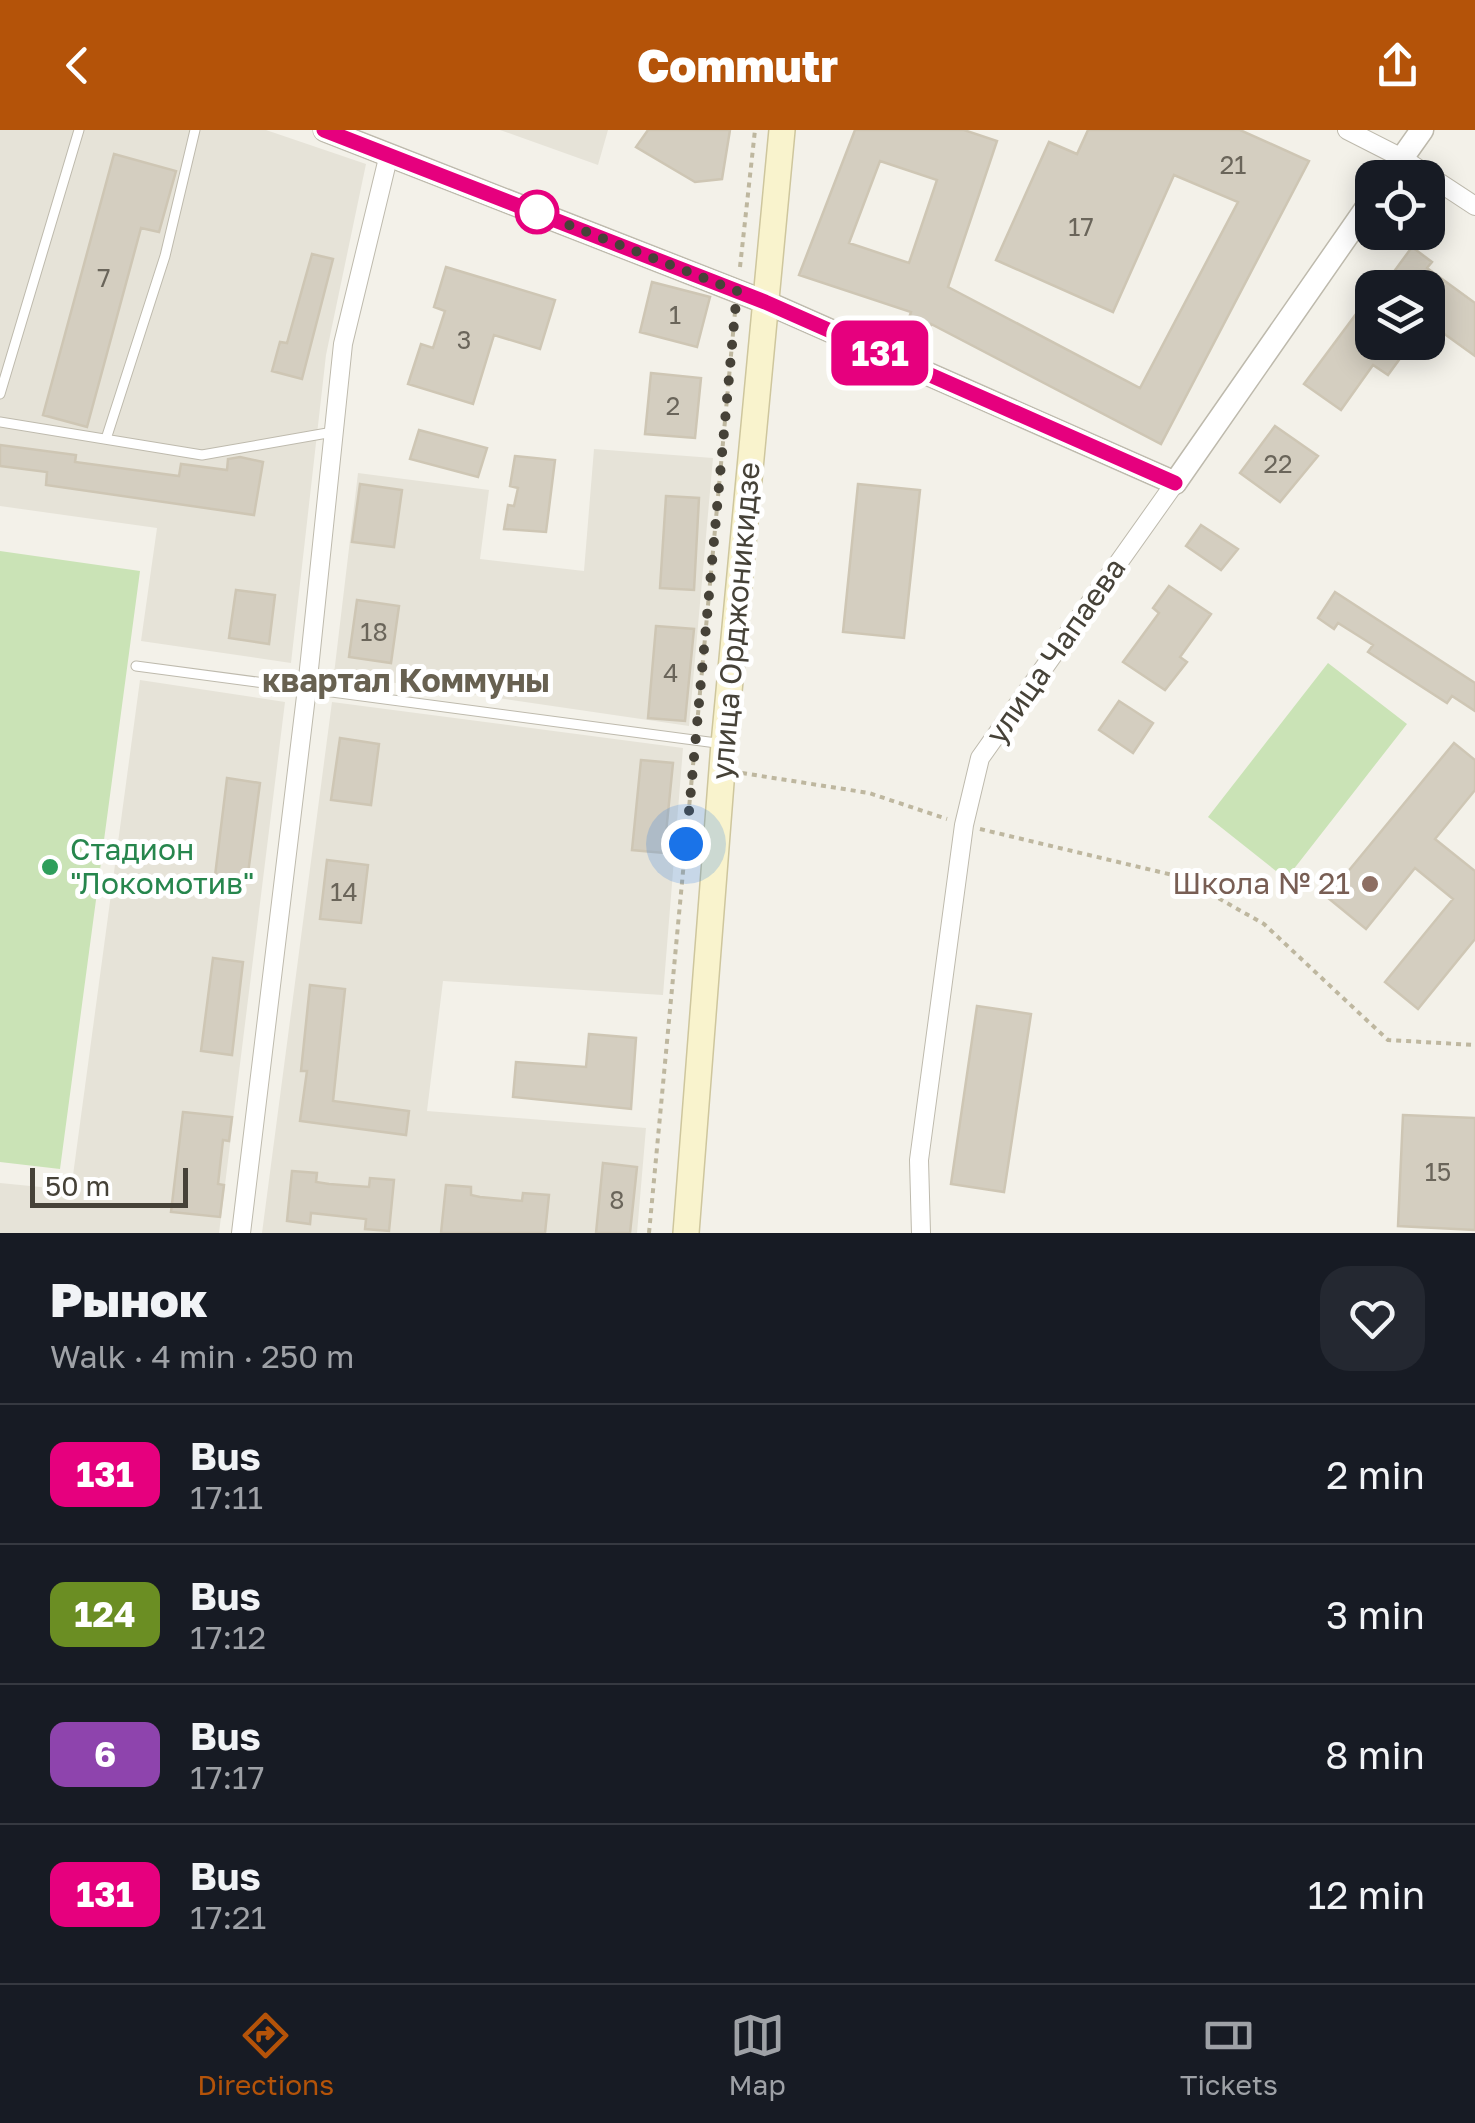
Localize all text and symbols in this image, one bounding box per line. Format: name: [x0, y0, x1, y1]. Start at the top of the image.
icon: back: [50, 38, 105, 93]
text: Commutr: [637, 38, 838, 92]
icon: share: [1370, 38, 1425, 93]
house number: 21: [1220, 149, 1246, 180]
map controls: [1355, 160, 1445, 360]
button: locate: [1355, 160, 1445, 250]
unlabelled marker: [516, 191, 558, 233]
house number: 17: [1068, 211, 1094, 242]
house number: 7: [97, 262, 111, 293]
button: layers: [1355, 270, 1445, 360]
house number: 1: [669, 299, 681, 330]
line badge: 131: [822, 320, 938, 386]
house number: 3: [457, 324, 471, 355]
text: 131: [851, 332, 909, 374]
house number: 2: [666, 390, 680, 421]
house number: 22: [1263, 448, 1293, 479]
street label: улица Орджоникидзе: [703, 460, 767, 781]
street label: улица Чапаева: [978, 551, 1133, 750]
house number: 18: [360, 616, 388, 647]
house number: 4: [663, 657, 679, 688]
district label: квартал Коммуны: [262, 661, 550, 699]
your location: [661, 819, 711, 869]
place label: Стадион "Локомотив": [70, 831, 254, 901]
marker: Стадион "Локомотив": [39, 856, 61, 878]
place label: Школа № 21: [1172, 865, 1350, 901]
marker: Школа № 21: [1359, 873, 1381, 895]
house number: 14: [330, 876, 358, 907]
house number: 15: [1425, 1156, 1451, 1187]
scale bar: [30, 1163, 188, 1208]
text: 50 m: [45, 1169, 110, 1202]
house number: 8: [609, 1184, 625, 1215]
button: heart: [1320, 1266, 1425, 1371]
text: Рынок: [50, 1270, 207, 1328]
text: Walk · 4 min · 250 m: [50, 1337, 354, 1375]
text: Bus: [190, 1433, 261, 1478]
text: 2 min: [1326, 1452, 1425, 1497]
text: 131: [76, 1453, 134, 1495]
text: 17:11: [190, 1478, 263, 1516]
text: Bus: [190, 1573, 261, 1618]
text: 3 min: [1326, 1592, 1425, 1637]
text: 124: [74, 1593, 136, 1635]
text: 17:12: [190, 1618, 266, 1656]
text: Bus: [190, 1713, 261, 1758]
text: 8 min: [1325, 1732, 1425, 1777]
text: 6: [94, 1733, 116, 1775]
text: 17:17: [190, 1758, 265, 1796]
text: Bus: [190, 1853, 261, 1898]
text: 12 min: [1308, 1872, 1425, 1917]
text: 131: [76, 1873, 134, 1915]
text: 17:21: [190, 1898, 266, 1936]
tab: Directions: [197, 2008, 334, 2101]
tab: Map: [728, 2008, 786, 2101]
tab: Tickets: [1180, 2008, 1278, 2101]

